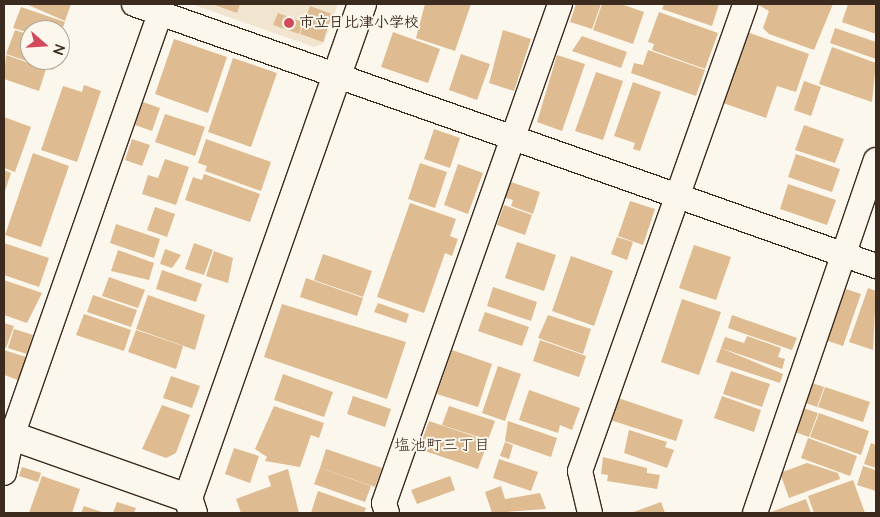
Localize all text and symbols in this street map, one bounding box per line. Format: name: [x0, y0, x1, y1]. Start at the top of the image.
place label: 市立日比津小学校: [299, 14, 419, 32]
marker: 市立日比津小学校: [283, 17, 295, 29]
north arrow: [20, 20, 70, 70]
text: N: [47, 42, 69, 57]
district label: 塩池町三丁目: [394, 435, 490, 455]

